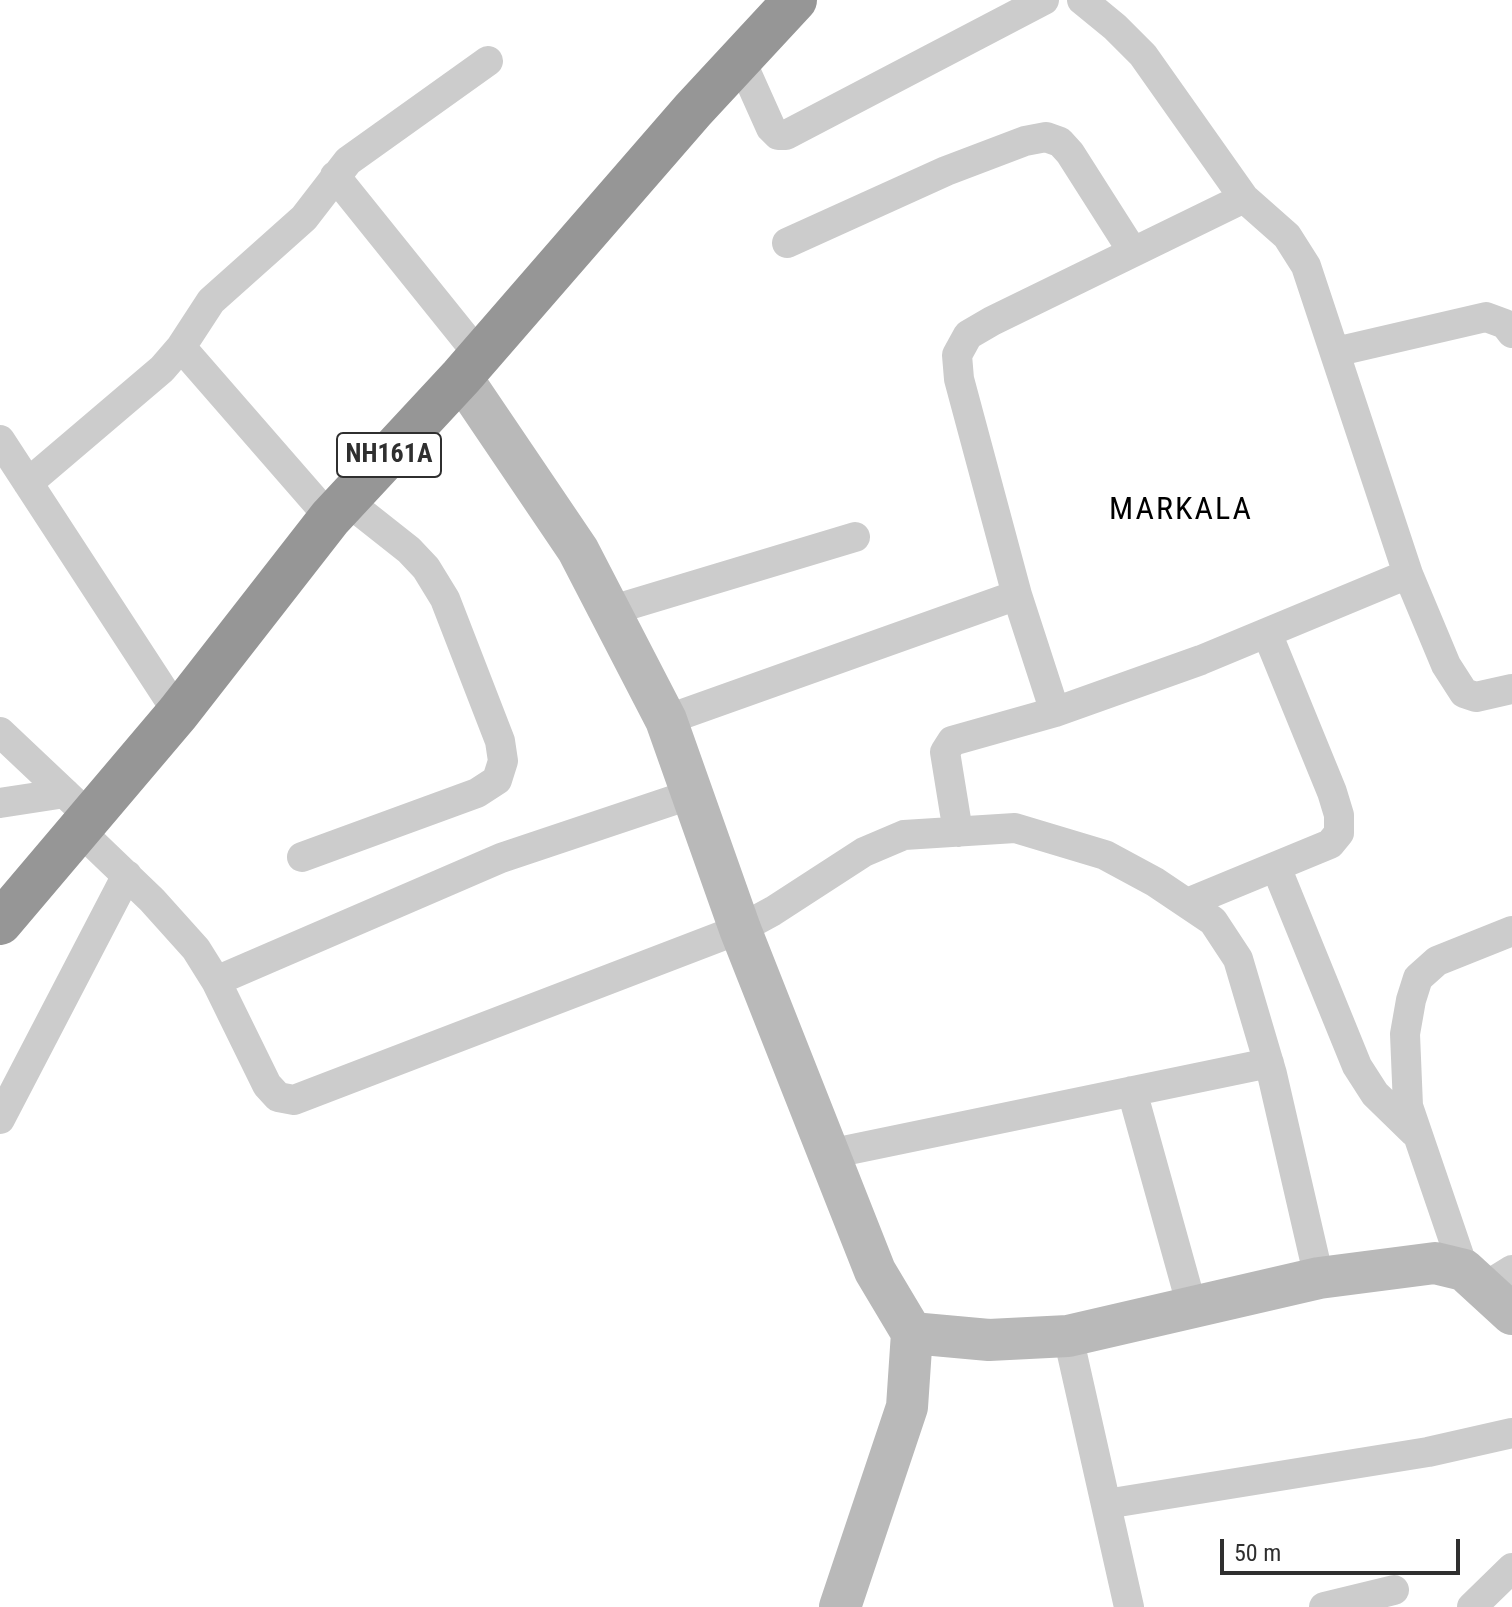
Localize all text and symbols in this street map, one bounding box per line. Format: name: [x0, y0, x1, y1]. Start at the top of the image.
road number: NH161A: [337, 433, 441, 477]
district label: MARKALA: [1109, 492, 1253, 530]
scale bar: [1224, 1523, 1464, 1573]
text: 50 m: [1234, 1539, 1281, 1567]

